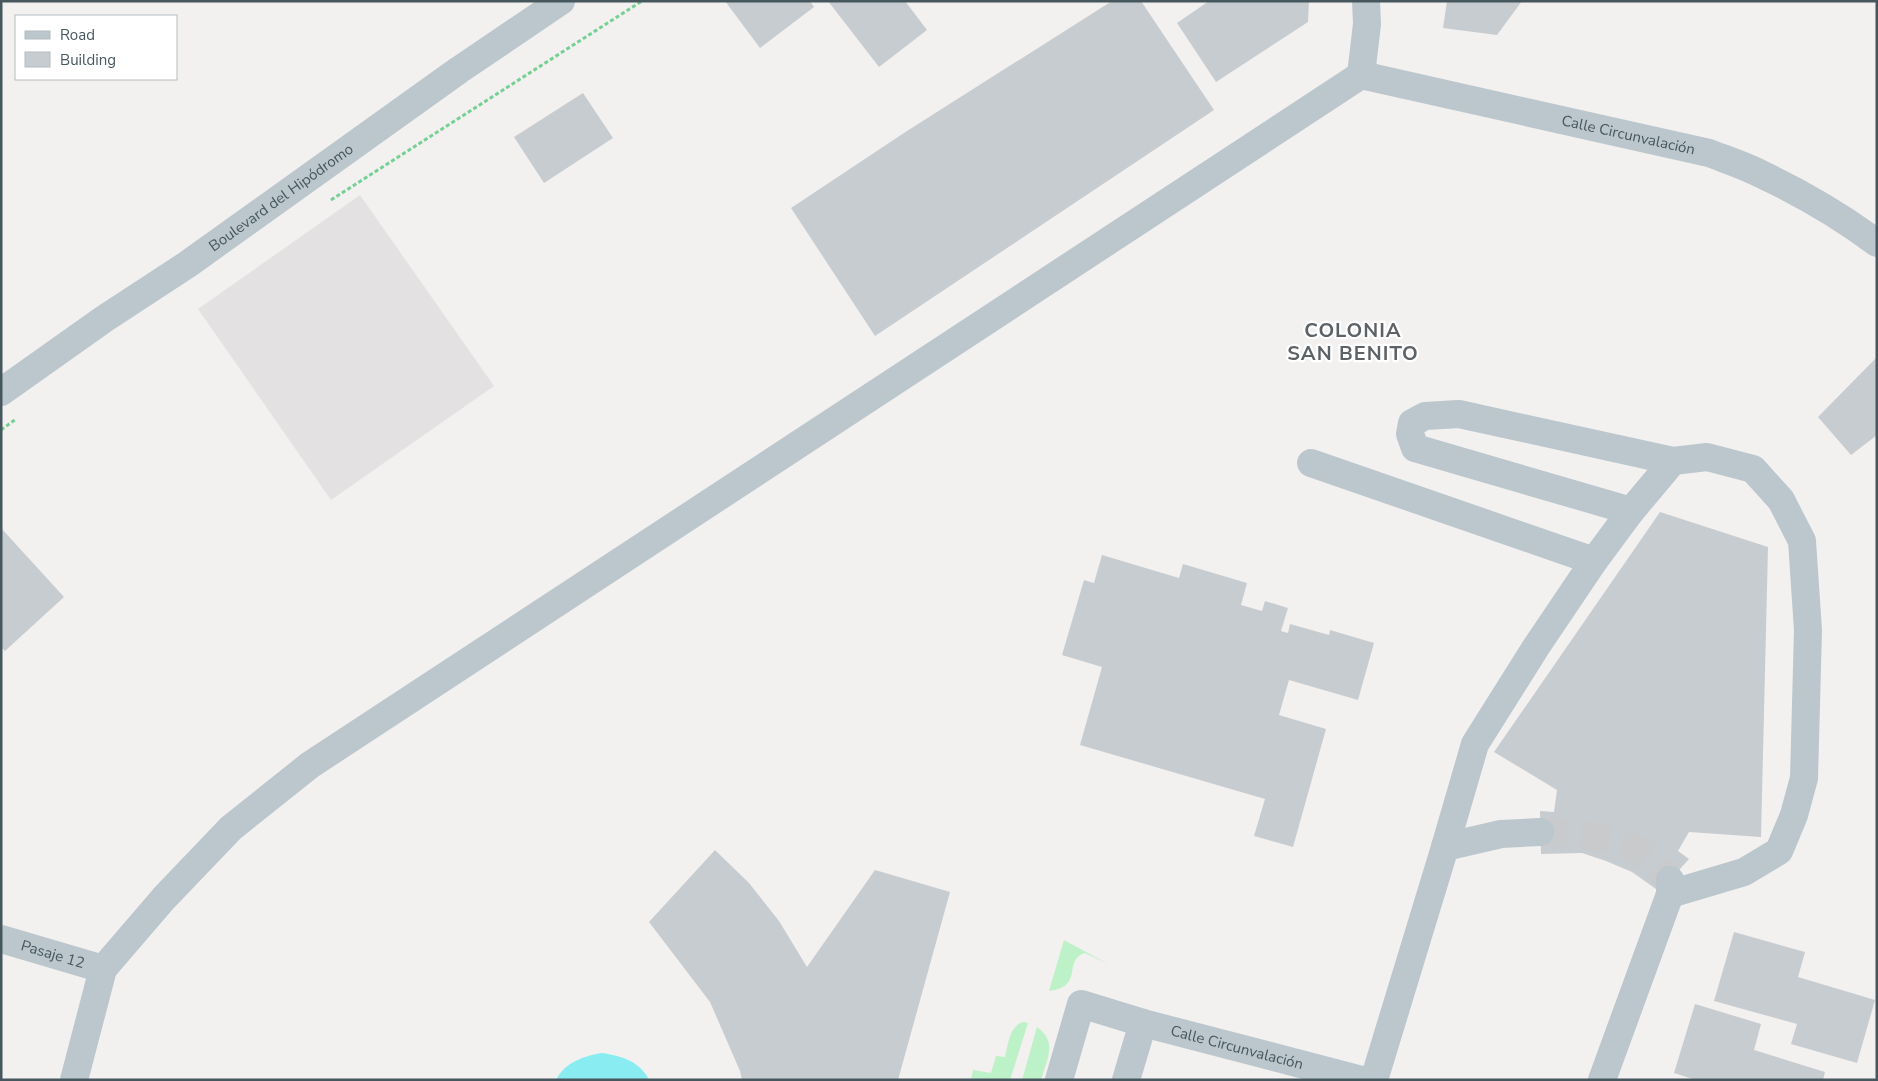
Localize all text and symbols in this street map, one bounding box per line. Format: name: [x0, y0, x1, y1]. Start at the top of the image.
legend: [15, 15, 178, 80]
text: Road: [60, 25, 95, 45]
text: Building: [60, 50, 116, 70]
street label: Calle Circunvalación: [1560, 110, 1697, 160]
street label: Boulevard del Hipódromo: [205, 139, 357, 256]
district label: COLONIA SAN BENITO: [1287, 317, 1419, 367]
street label: Pasaje 12: [18, 935, 87, 973]
street label: Calle Circunvalación: [1168, 1021, 1305, 1074]

